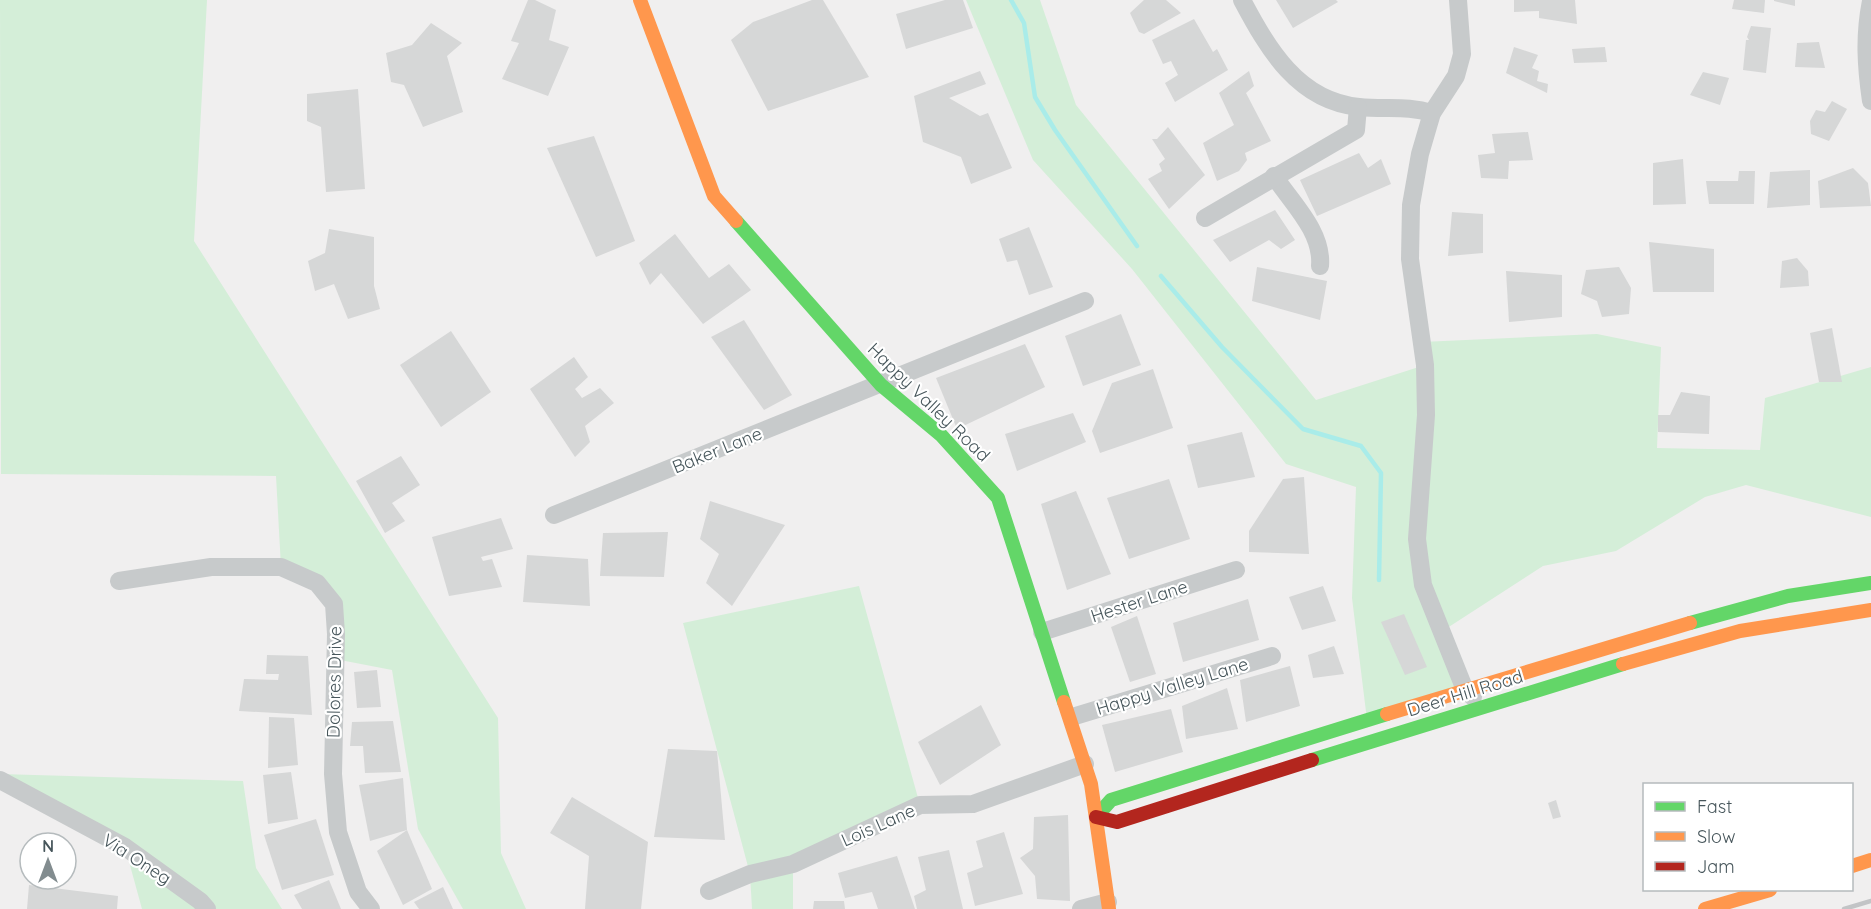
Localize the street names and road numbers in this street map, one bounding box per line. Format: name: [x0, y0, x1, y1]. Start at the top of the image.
street label: Happy Valley Road: [863, 338, 995, 466]
street label: Baker Lane: [669, 422, 765, 478]
street label: Hester Lane: [1088, 575, 1190, 627]
street label: Dolores Drive: [322, 626, 346, 738]
street label: Happy Valley Lane: [1093, 652, 1251, 720]
street label: Deer Hill Road: [1404, 664, 1526, 722]
street label: Lois Lane: [837, 798, 919, 852]
street label: Via Oneg: [98, 828, 176, 890]

